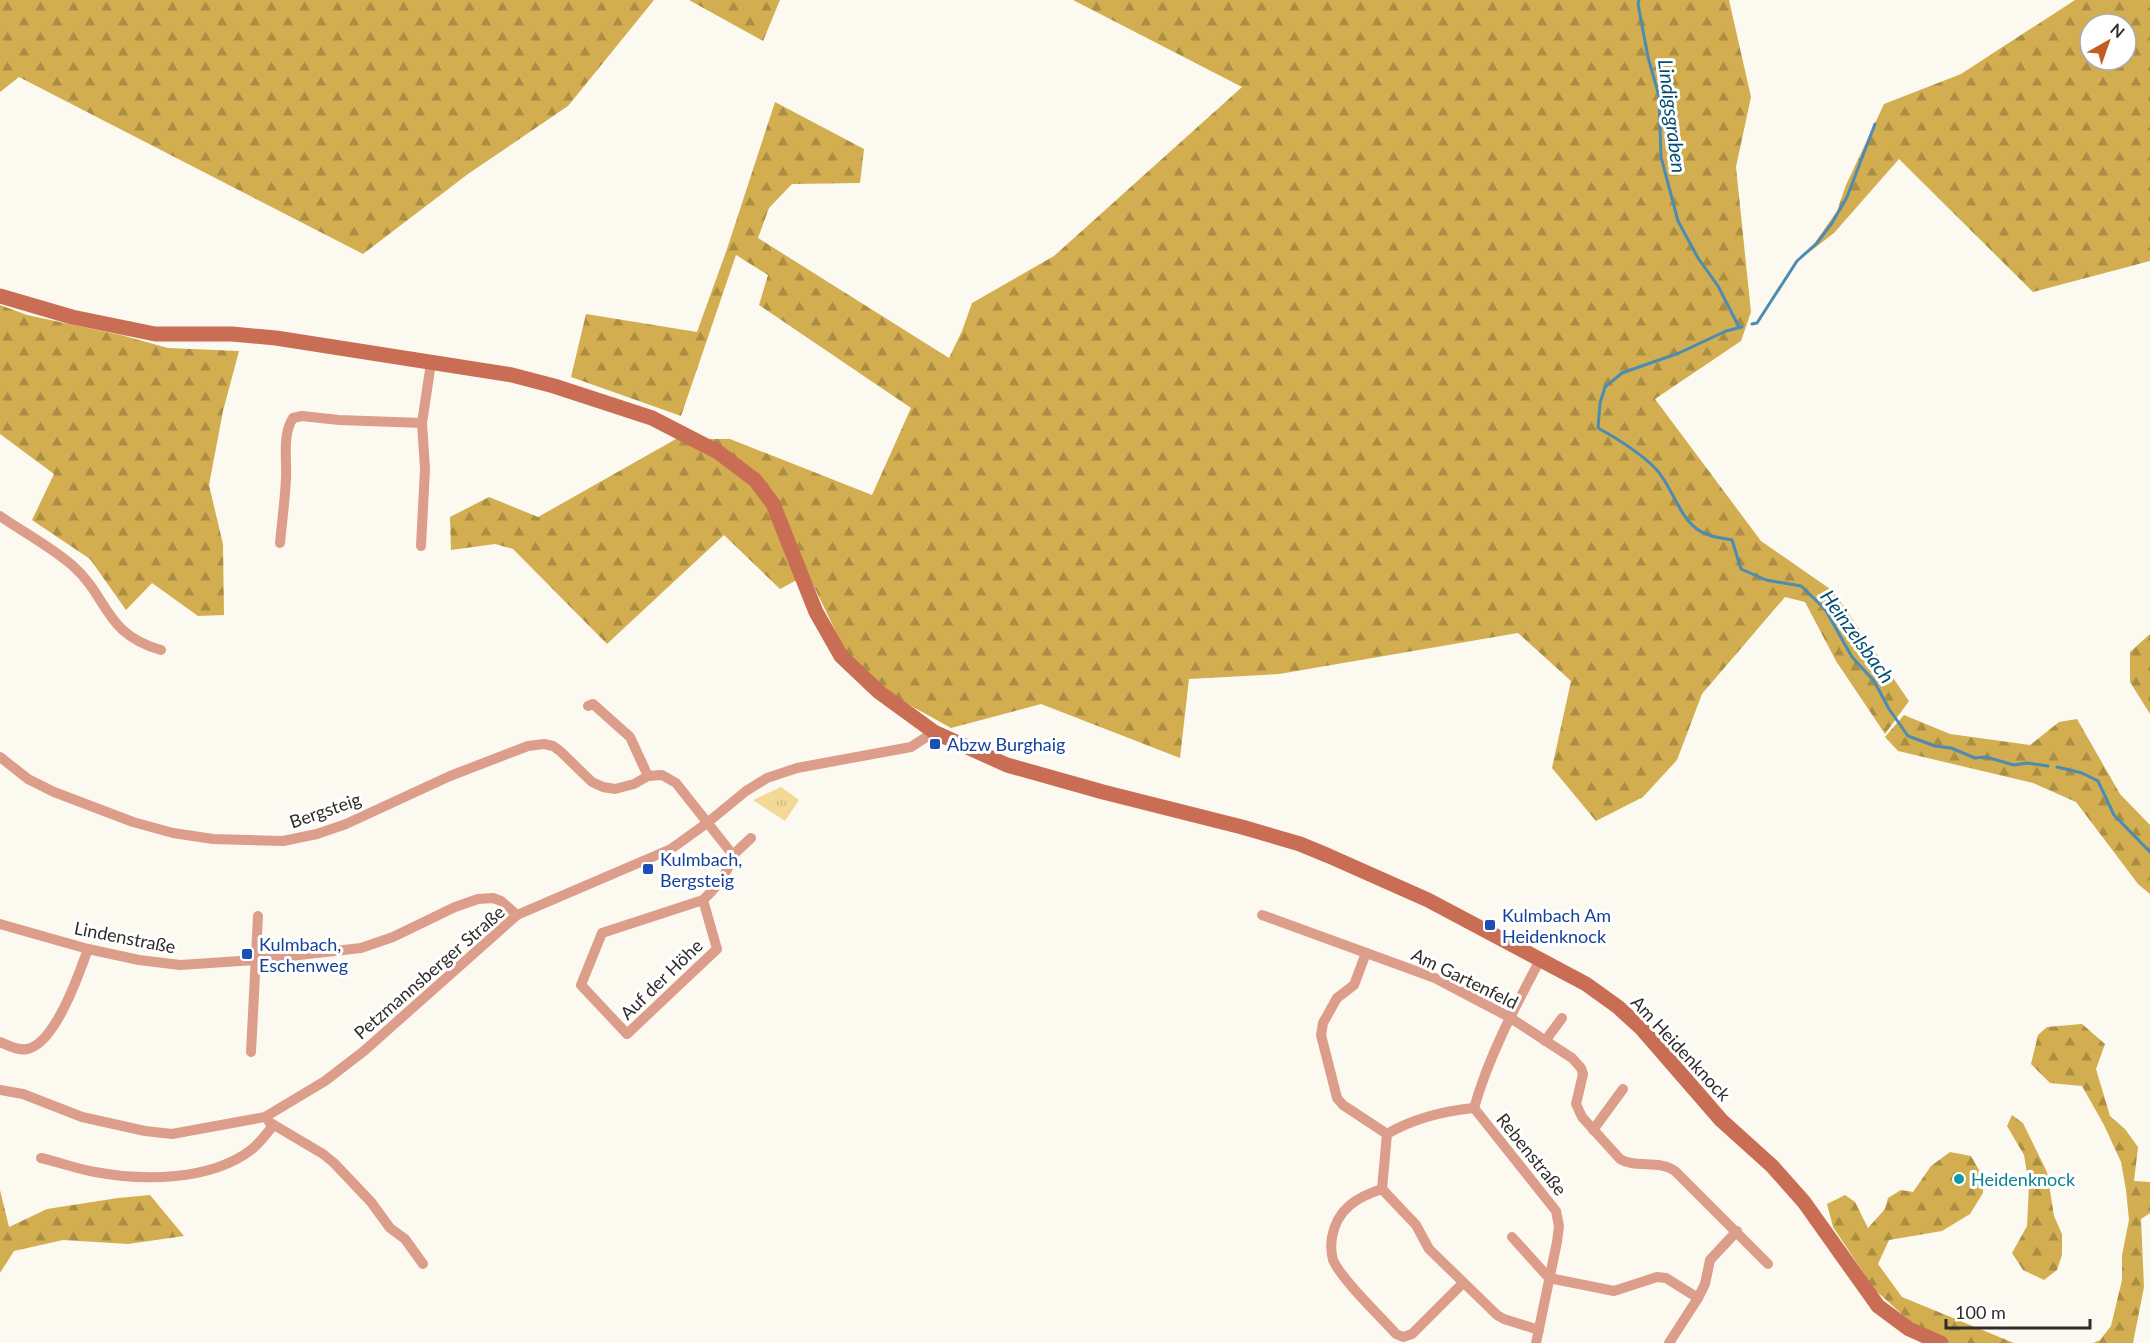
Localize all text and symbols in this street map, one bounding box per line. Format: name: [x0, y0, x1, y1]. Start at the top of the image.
north arrow: [2078, 12, 2138, 72]
text: N: [2107, 19, 2129, 41]
water label: Lindigsgraben: [1654, 58, 1692, 174]
water label: Heinzelsbach: [1816, 585, 1900, 687]
place label: Abzw Burghaig: [947, 733, 1065, 755]
marker: Abzw Burghaig: [928, 737, 942, 751]
street label: Bergsteig: [286, 788, 364, 832]
place label: Kulmbach, Bergsteig: [660, 848, 742, 891]
marker: Kulmbach, Bergsteig: [641, 862, 655, 876]
street label: Petzmannsberger Straße: [349, 901, 509, 1043]
place label: Kulmbach Am Heidenknock: [1502, 904, 1611, 947]
street label: Lindenstraße: [72, 916, 178, 958]
marker: Kulmbach Am Heidenknock: [1483, 918, 1497, 932]
place label: Kulmbach, Eschenweg: [259, 933, 348, 976]
street label: Auf der Höhe: [615, 934, 707, 1024]
street label: Am Gartenfeld: [1408, 943, 1522, 1013]
marker: Kulmbach, Eschenweg: [240, 947, 254, 961]
street label: Am Heidenknock: [1627, 991, 1736, 1106]
street label: Rebenstraße: [1492, 1108, 1572, 1200]
place label: Heidenknock: [1971, 1168, 2076, 1190]
marker: Heidenknock: [1952, 1172, 1966, 1186]
scale bar: [1946, 1292, 2090, 1330]
text: 100 m: [1955, 1301, 2006, 1323]

